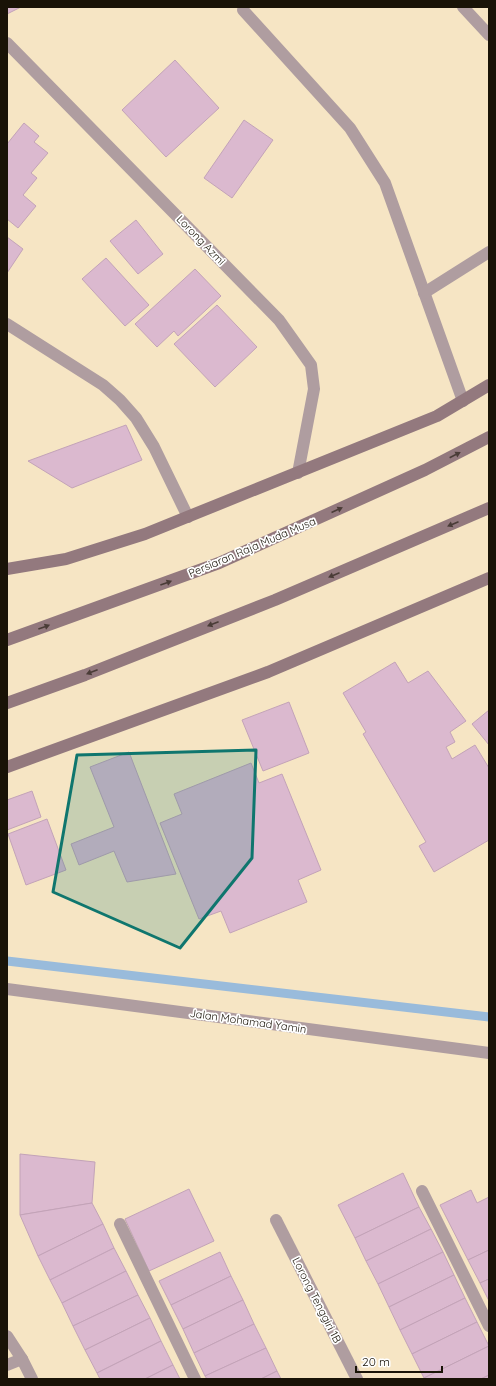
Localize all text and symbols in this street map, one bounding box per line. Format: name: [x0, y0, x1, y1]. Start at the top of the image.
street label: Lorong Azmi: [174, 212, 228, 268]
one-way arrow: [449, 452, 461, 458]
one-way arrow: [331, 507, 343, 513]
street label: Persiaran Raja Muda Musa: [186, 514, 318, 580]
one-way arrow: [448, 521, 459, 527]
one-way arrow: [328, 572, 339, 578]
one-way arrow: [160, 579, 172, 585]
one-way arrow: [207, 622, 219, 628]
one-way arrow: [38, 623, 50, 629]
one-way arrow: [86, 669, 98, 675]
street label: Jalan Mohamad Yamin: [189, 1006, 307, 1036]
street label: Lorong Tenggiri 1B: [289, 1255, 345, 1345]
scale bar: [356, 1348, 442, 1374]
text: 20 m: [362, 1354, 390, 1369]

